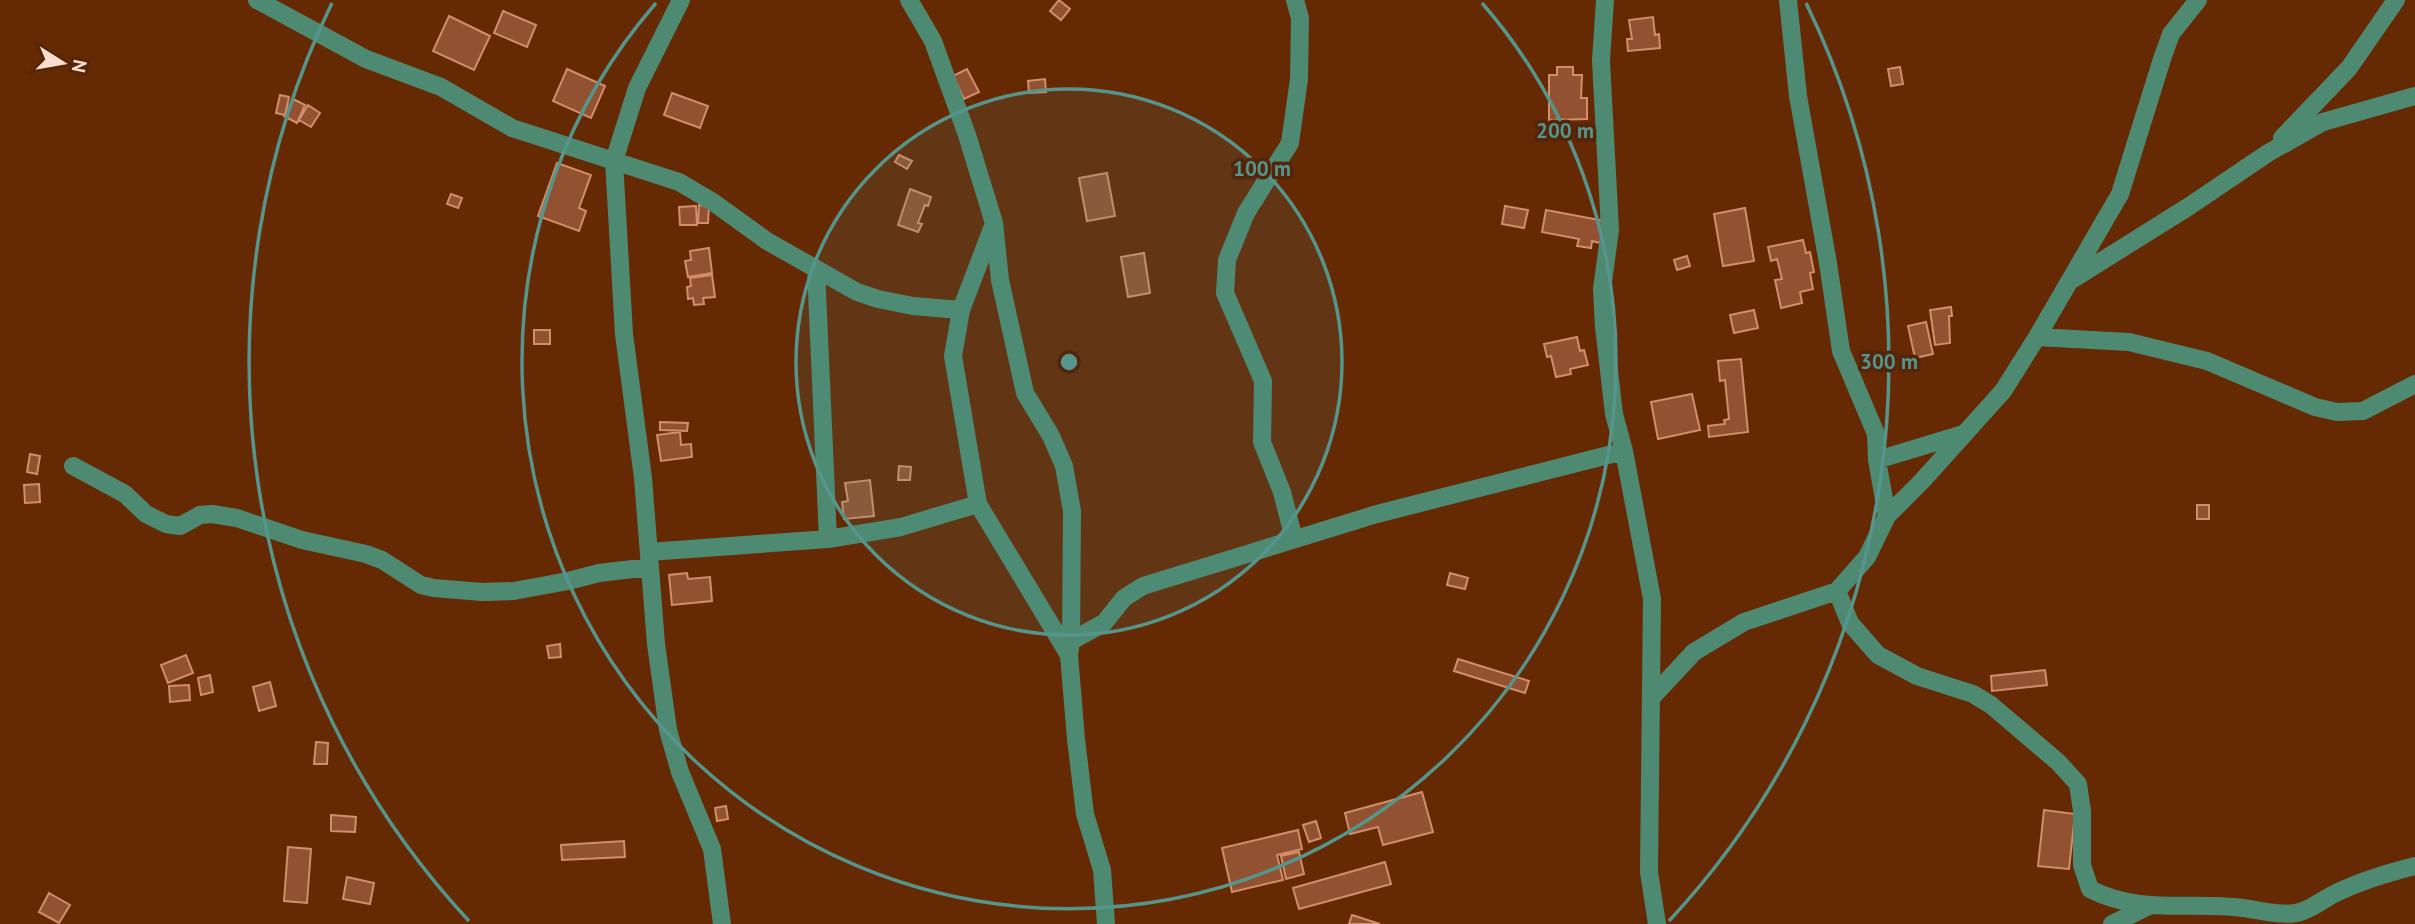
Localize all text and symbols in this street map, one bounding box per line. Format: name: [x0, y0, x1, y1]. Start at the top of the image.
north arrow: [28, 28, 98, 98]
text: N: [67, 58, 93, 75]
text: 200 m: [1536, 117, 1594, 144]
text: 100 m: [1233, 155, 1291, 182]
text: 300 m: [1860, 348, 1918, 375]
centre of rings: [1057, 350, 1081, 374]

